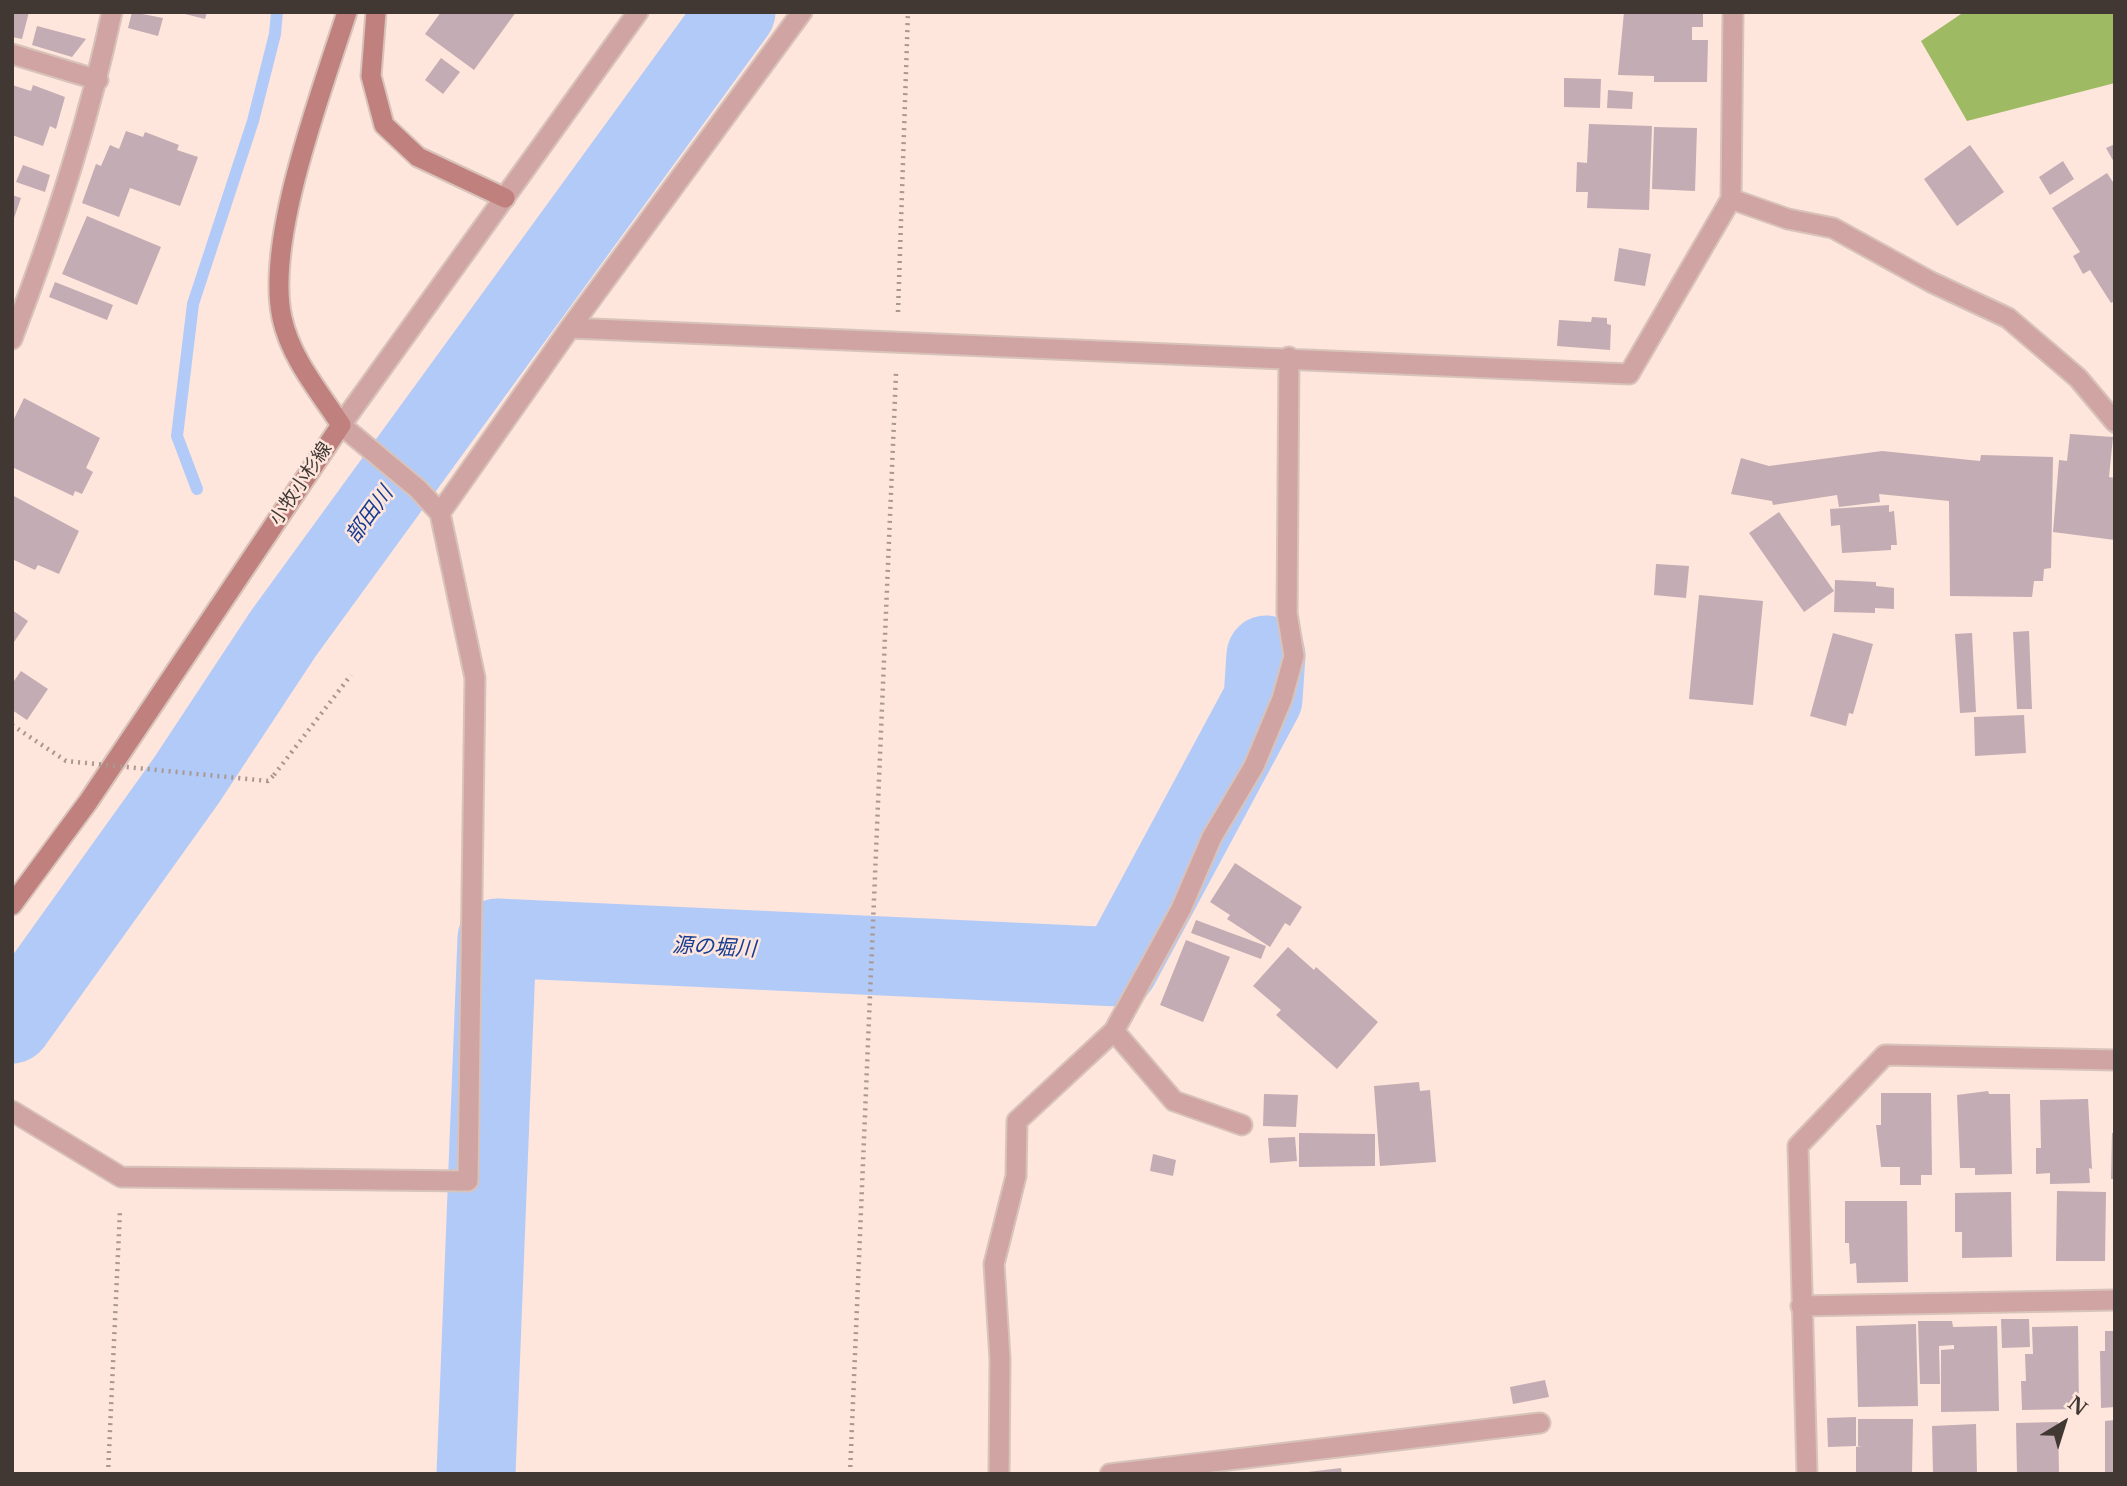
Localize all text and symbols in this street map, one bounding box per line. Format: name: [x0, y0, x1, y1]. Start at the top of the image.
street label: 小牧小杉線: [265, 438, 337, 530]
water label: 部田川: [341, 482, 399, 548]
water label: 源の堀川: [671, 933, 757, 963]
north arrow: [2029, 1388, 2099, 1458]
text: N: [2063, 1391, 2091, 1421]

